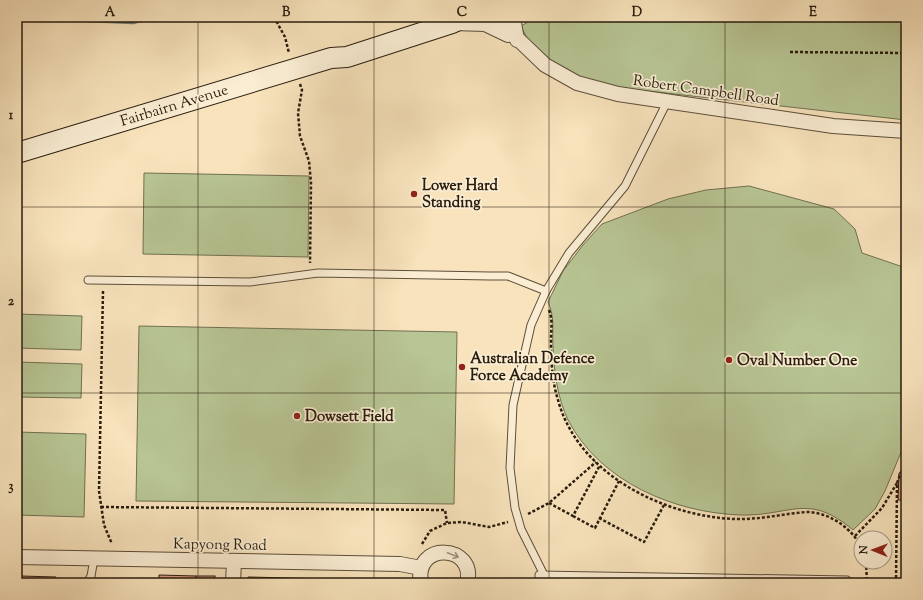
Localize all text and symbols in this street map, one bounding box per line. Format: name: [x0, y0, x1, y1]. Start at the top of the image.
text: A: [105, 4, 116, 22]
text: B: [282, 4, 291, 22]
text: C: [457, 4, 467, 22]
text: D: [632, 4, 642, 22]
text: E: [809, 4, 817, 22]
street label: Robert Campbell Road: [631, 71, 781, 112]
street label: Fairbairn Avenue: [118, 80, 231, 133]
text: 1: [9, 107, 14, 125]
place label: Lower Hard Standing: [422, 176, 499, 214]
marker: Lower Hard Standing: [409, 189, 419, 199]
text: 2: [8, 293, 15, 311]
place label: Australian Defence Force Academy: [470, 349, 595, 387]
place label: Oval Number One: [737, 351, 857, 372]
marker: Oval Number One: [724, 355, 734, 365]
marker: Australian Defence Force Academy: [457, 362, 467, 372]
place label: Dowsett Field: [305, 407, 394, 428]
marker: Dowsett Field: [292, 411, 302, 421]
text: 3: [8, 478, 14, 496]
north arrow: [853, 530, 893, 570]
street label: Kapyong Road: [173, 534, 268, 557]
text: N: [856, 545, 872, 555]
one-way arrow: [446, 551, 458, 559]

